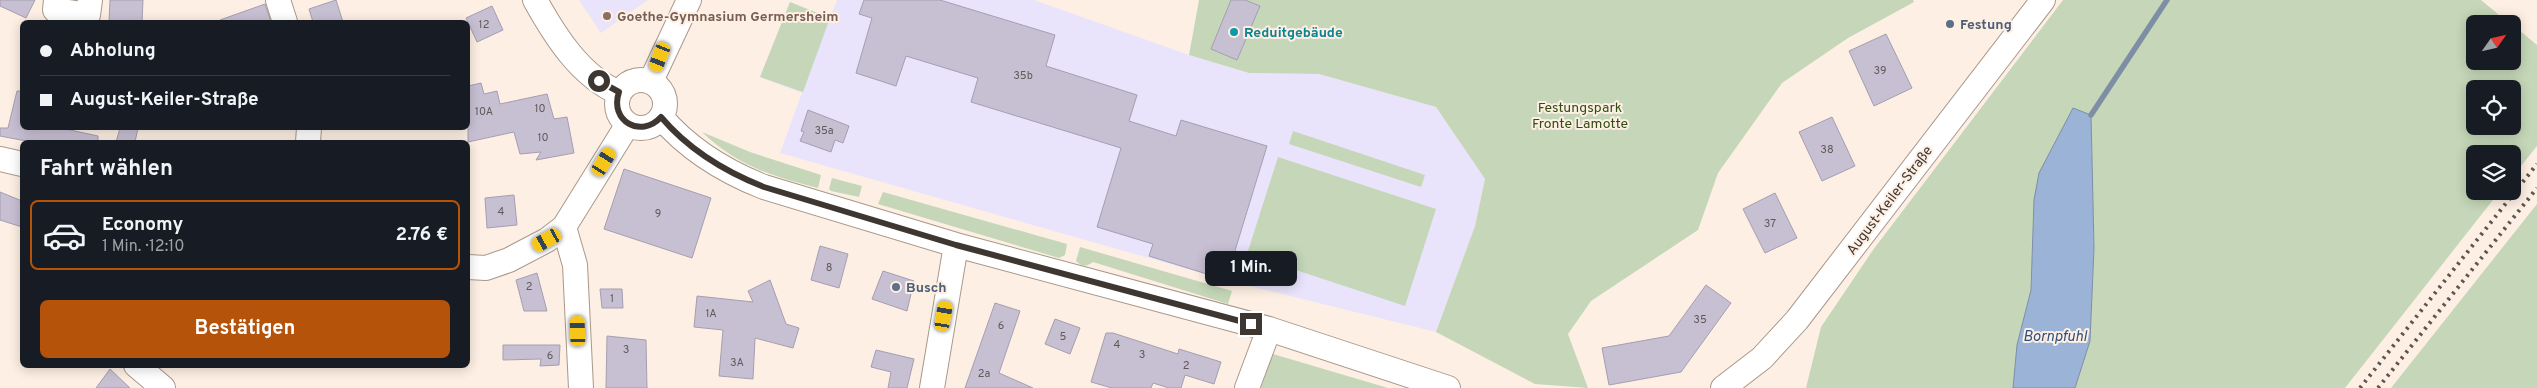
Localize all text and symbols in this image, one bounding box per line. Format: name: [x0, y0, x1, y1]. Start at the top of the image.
place label: Goethe-Gymnasium Germersheim: [617, 9, 838, 26]
marker: Goethe-Gymnasium Germersheim: [601, 10, 613, 22]
north arrow: [2466, 15, 2521, 70]
map controls: [2466, 15, 2521, 200]
place label: Festung: [1960, 17, 2012, 34]
house number: 12: [479, 18, 489, 32]
marker: Festung: [1944, 18, 1956, 30]
place label: Reduitgebäude: [1244, 25, 1343, 42]
marker: Reduitgebäude: [1228, 26, 1240, 38]
text: Abholung: [70, 39, 156, 63]
car: [647, 40, 672, 74]
house number: 39: [1874, 64, 1886, 78]
house number: 35b: [1013, 69, 1033, 83]
route start: [588, 70, 610, 92]
button: locate: [2466, 80, 2521, 135]
text: August-Keiler-Straße: [70, 88, 259, 112]
park label: Festungspark Fronte Lamotte: [1532, 100, 1628, 133]
house number: 10: [534, 102, 546, 116]
house number: 10A: [475, 105, 493, 119]
house number: 35a: [814, 124, 834, 138]
house number: 10: [537, 131, 549, 145]
house number: 38: [1820, 143, 1834, 157]
street label: August-Keiler-Straße: [1844, 143, 1937, 259]
car: [589, 145, 618, 179]
button: layers: [2466, 145, 2521, 200]
text: Fahrt wählen: [40, 156, 173, 183]
house number: 4: [498, 205, 505, 219]
house number: 9: [655, 207, 661, 221]
icon: car: [42, 213, 87, 258]
text: Economy: [102, 213, 183, 237]
house number: 37: [1764, 217, 1776, 231]
text: 2.76 €: [396, 223, 448, 247]
car: [530, 226, 563, 254]
text: 1 Min. · 12:10: [102, 237, 185, 257]
callout: 1 Min.: [1205, 252, 1297, 286]
text: 1 Min.: [1230, 258, 1272, 278]
house number: 8: [826, 261, 832, 275]
house number: 2: [526, 280, 532, 294]
place label: Busch: [906, 280, 947, 297]
marker: Busch: [890, 281, 902, 293]
house number: 1: [610, 292, 614, 306]
button: Bestätigen: [40, 300, 450, 358]
car: [934, 300, 953, 332]
house number: 1A: [705, 307, 717, 321]
route end: [1240, 313, 1262, 335]
house number: 35: [1693, 313, 1707, 327]
car: [569, 316, 586, 346]
house number: 6: [998, 319, 1004, 333]
water label: Bornpfuhl: [2023, 328, 2088, 347]
house number: 5: [1060, 330, 1067, 344]
house number: 4: [1114, 338, 1121, 352]
house number: 3: [623, 343, 629, 357]
house number: 3: [1139, 348, 1145, 362]
house number: 6: [547, 349, 553, 363]
house number: 3A: [730, 356, 744, 370]
house number: 2: [1183, 359, 1189, 373]
house number: 2a: [978, 367, 990, 381]

